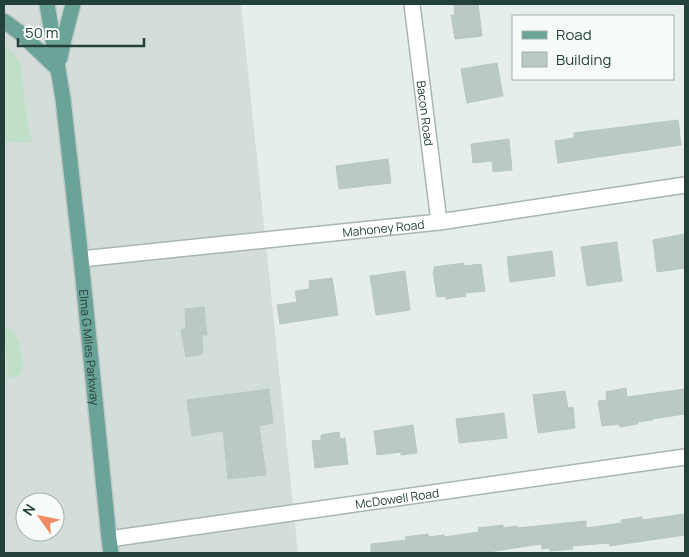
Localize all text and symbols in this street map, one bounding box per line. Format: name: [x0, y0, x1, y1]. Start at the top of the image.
scale bar: [18, 15, 144, 47]
legend: [512, 15, 674, 80]
text: 50 m: [25, 22, 59, 43]
text: Road: [556, 24, 592, 45]
text: Building: [556, 49, 611, 70]
street label: Bacon Road: [413, 80, 438, 147]
street label: Mahoney Road: [342, 215, 425, 240]
street label: Elma G Miles Parkway: [76, 288, 104, 407]
street label: McDowell Road: [354, 484, 440, 512]
north arrow: [15, 492, 65, 542]
text: N: [18, 500, 39, 519]

